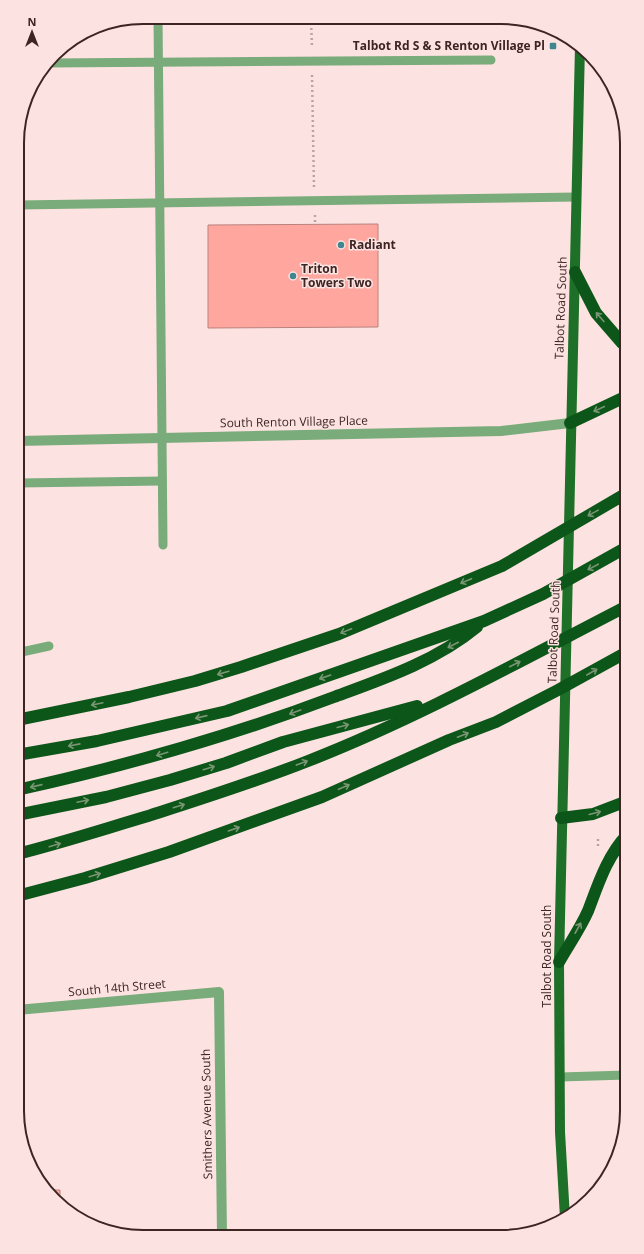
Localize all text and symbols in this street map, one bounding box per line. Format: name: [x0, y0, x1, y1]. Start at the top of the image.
north arrow: [12, 12, 52, 52]
text: N: [28, 14, 36, 29]
place label: Talbot Rd S & S Renton Village Pl: [353, 37, 545, 54]
marker: Talbot Rd S & S Renton Village Pl: [548, 41, 558, 51]
place label: Radiant: [349, 236, 396, 253]
marker: Radiant: [336, 240, 346, 250]
street label: Talbot Road South: [550, 256, 571, 360]
place label: Triton Towers Two: [301, 260, 372, 291]
marker: Triton Towers Two: [288, 271, 298, 281]
one-way arrow: [595, 312, 604, 323]
one-way arrow: [593, 406, 605, 413]
street label: South Renton Village Place: [220, 412, 368, 431]
one-way arrow: [587, 510, 599, 517]
one-way arrow: [588, 563, 600, 571]
one-way arrow: [460, 578, 472, 586]
street label: Talbot Road South: [543, 580, 564, 684]
one-way arrow: [340, 628, 352, 636]
one-way arrow: [448, 642, 460, 649]
one-way arrow: [509, 660, 521, 667]
one-way arrow: [586, 668, 598, 675]
one-way arrow: [216, 670, 229, 677]
one-way arrow: [319, 674, 331, 682]
one-way arrow: [90, 701, 103, 709]
one-way arrow: [289, 709, 302, 716]
one-way arrow: [195, 713, 208, 721]
one-way arrow: [336, 722, 349, 729]
one-way arrow: [457, 730, 469, 738]
one-way arrow: [68, 741, 81, 749]
one-way arrow: [155, 751, 168, 758]
one-way arrow: [295, 759, 307, 767]
one-way arrow: [202, 764, 215, 771]
one-way arrow: [30, 783, 43, 791]
one-way arrow: [338, 783, 350, 790]
one-way arrow: [76, 797, 89, 805]
one-way arrow: [172, 802, 185, 809]
one-way arrow: [588, 809, 601, 816]
one-way arrow: [228, 825, 240, 833]
one-way arrow: [48, 841, 61, 848]
one-way arrow: [89, 871, 102, 878]
street label: Talbot Road South: [538, 905, 555, 1007]
one-way arrow: [575, 922, 583, 934]
street label: South 14th Street: [67, 975, 166, 1000]
street label: Smithers Avenue South: [197, 1049, 216, 1179]

